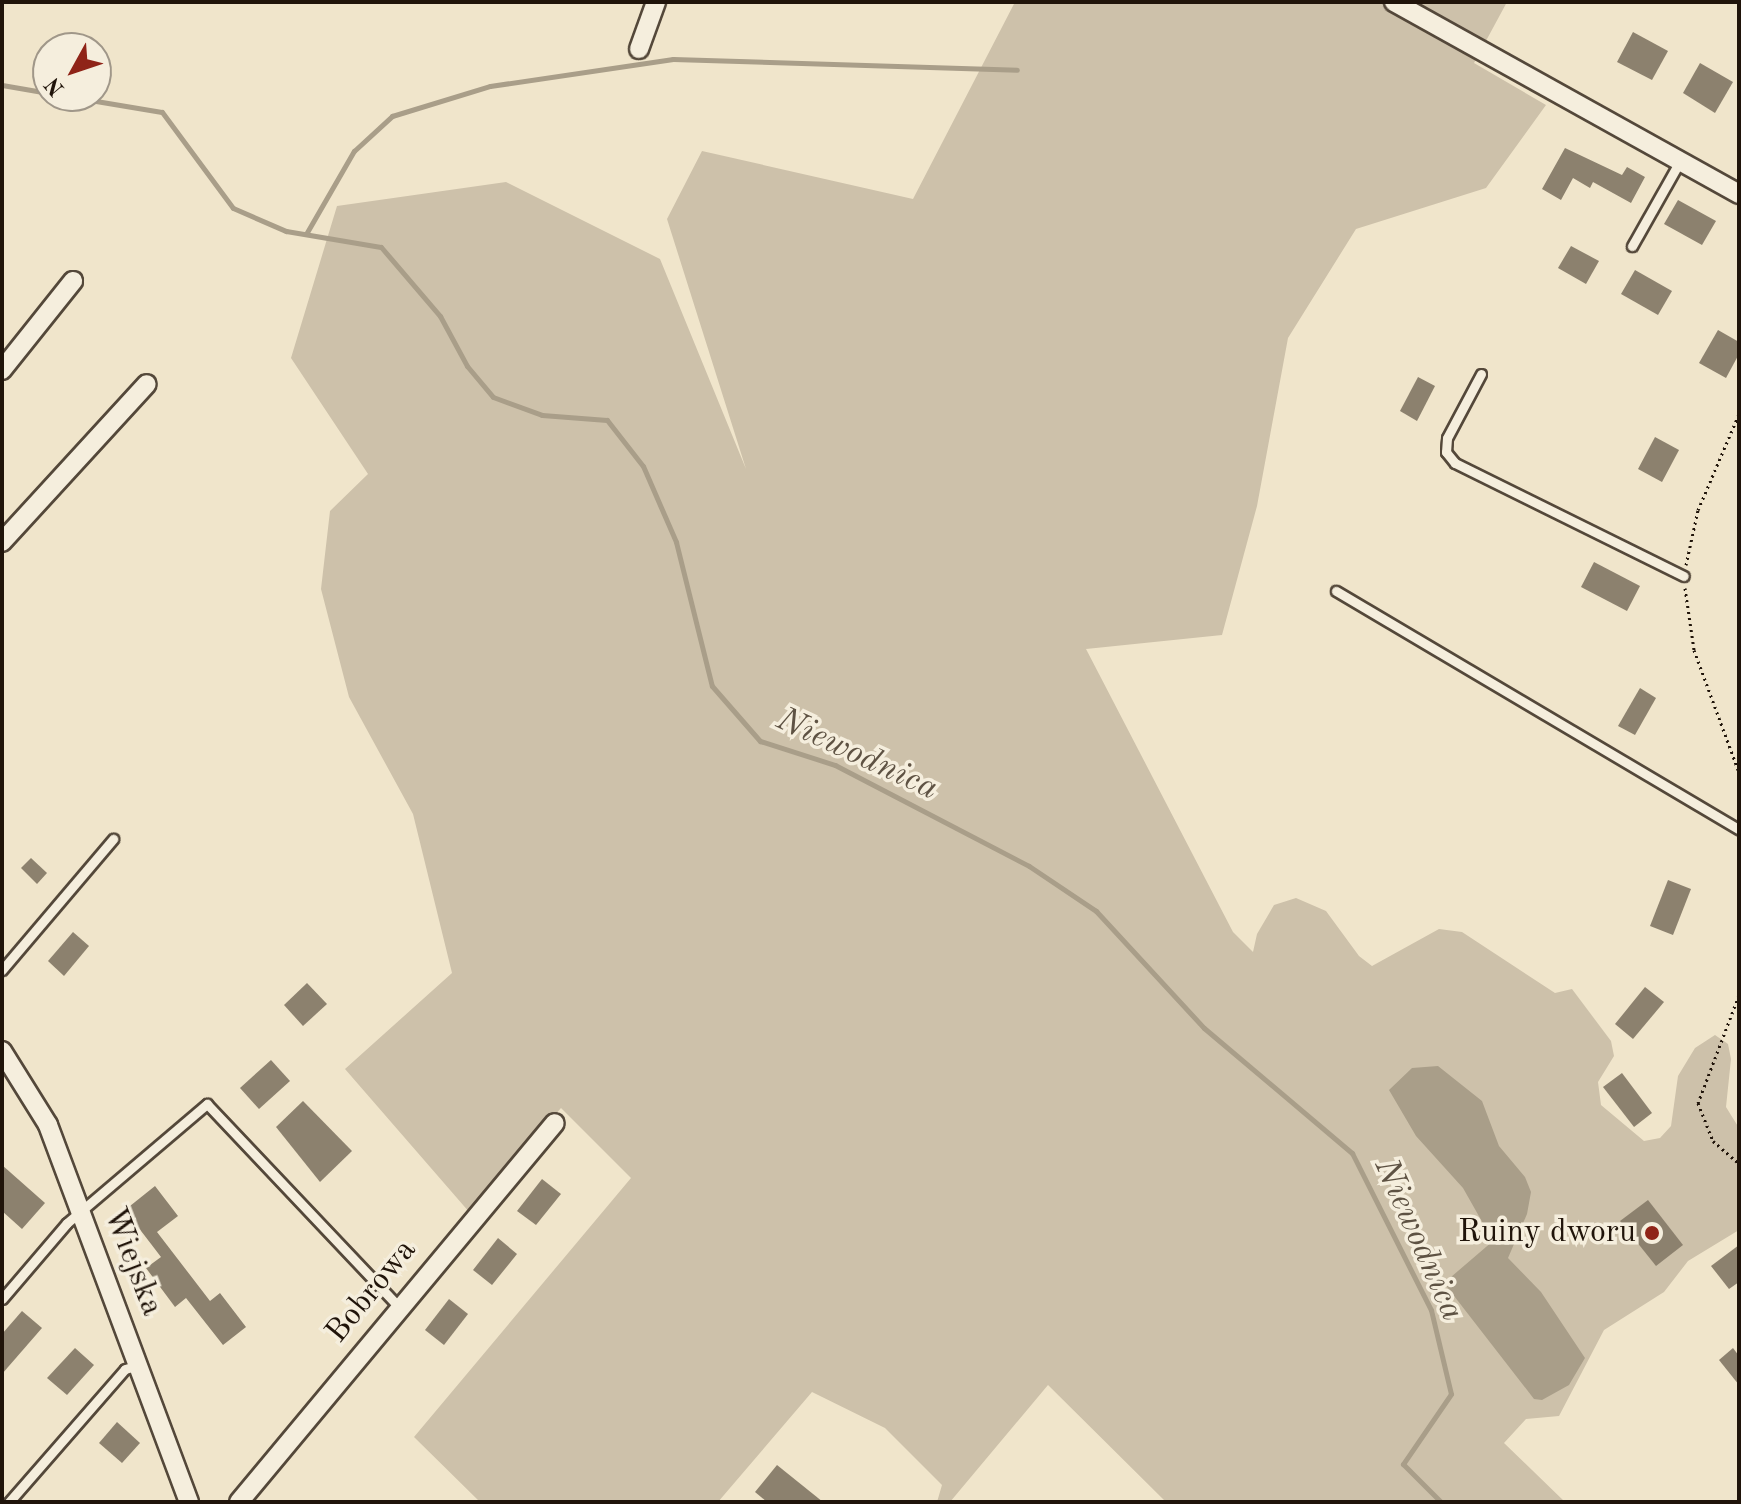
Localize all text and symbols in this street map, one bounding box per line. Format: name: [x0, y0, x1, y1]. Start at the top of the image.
north arrow: [32, 32, 112, 112]
text: N: [41, 73, 69, 100]
water label: Niewodnica: [770, 700, 944, 810]
water label: Niewodnica: [1364, 1152, 1472, 1328]
street label: Wiejska: [94, 1203, 170, 1321]
place label: Ruiny dworu: [1458, 1214, 1636, 1252]
marker: Ruiny dworu: [1643, 1224, 1661, 1242]
street label: Bobrowa: [319, 1232, 425, 1352]

